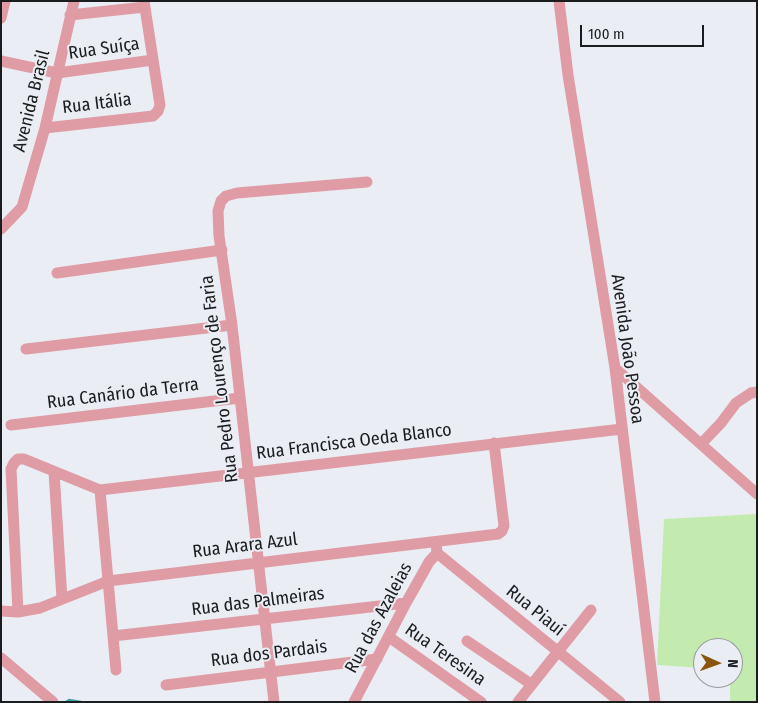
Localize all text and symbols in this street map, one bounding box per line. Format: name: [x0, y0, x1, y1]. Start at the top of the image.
scale bar: [583, 15, 707, 47]
text: 100 m: [588, 25, 625, 43]
street label: Rua Suíça: [67, 33, 141, 65]
street label: Avenida Brasil: [9, 48, 55, 154]
street label: Rua Itália: [61, 89, 133, 119]
street label: Avenida João Pessoa: [606, 273, 648, 425]
street label: Rua Pedro Lourenço de Faria: [197, 274, 243, 484]
street label: Rua Canário da Terra: [46, 374, 200, 414]
street label: Rua Francisca Oeda Blanco: [255, 419, 453, 465]
street label: Rua Arara Azul: [191, 529, 299, 563]
street label: Rua das Azaleias: [341, 559, 417, 677]
street label: Rua Piauí: [501, 581, 569, 641]
street label: Rua das Palmeiras: [190, 583, 326, 621]
street label: Rua Teresina: [400, 619, 490, 691]
street label: Rua dos Pardais: [210, 636, 328, 672]
north arrow: [693, 638, 743, 688]
text: N: [724, 659, 741, 668]

